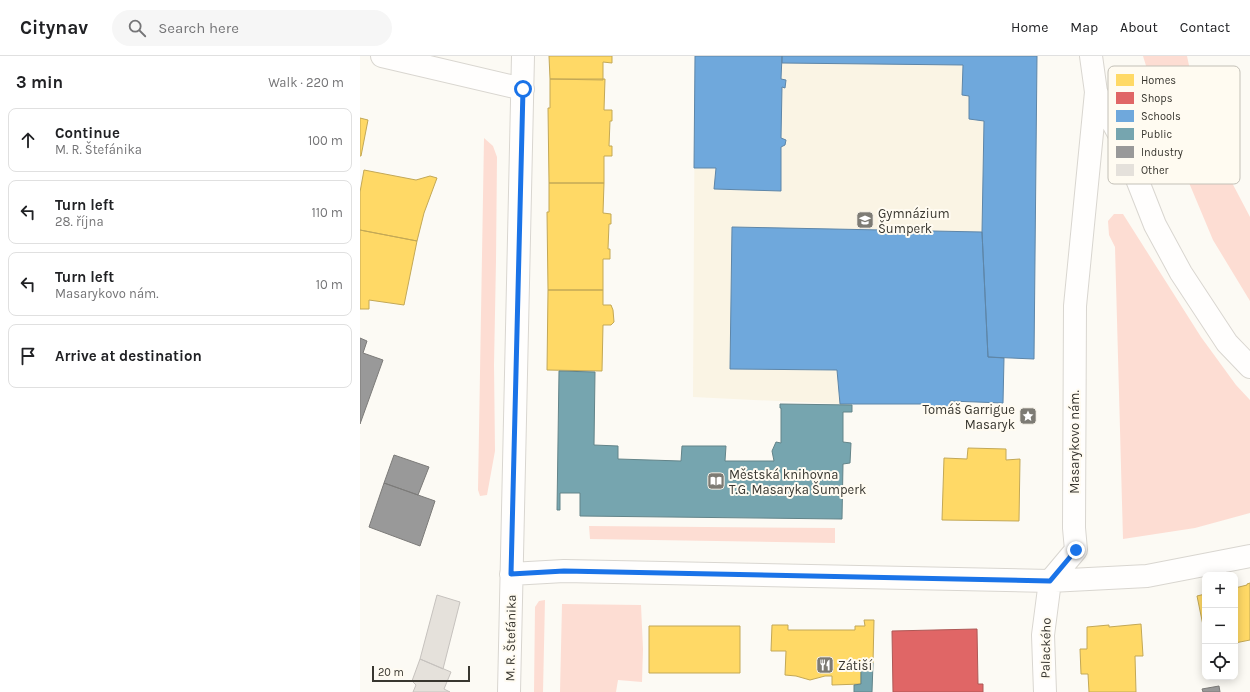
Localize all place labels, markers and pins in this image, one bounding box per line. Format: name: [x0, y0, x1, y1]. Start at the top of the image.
place label: Gymnázium Šumperk: [878, 206, 950, 236]
school or university icon: Gymnázium Šumperk: [855, 210, 875, 230]
place label: Tomáš Garrigue Masaryk: [922, 402, 1015, 432]
place icon: Tomáš Garrigue Masaryk: [1018, 406, 1038, 426]
place label: Městská knihovna T.G. Masaryka Šumperk: [729, 467, 866, 497]
library icon: Městská knihovna T.G. Masaryka Šumperk: [706, 471, 726, 491]
restaurant icon: Zátiší: [815, 655, 835, 675]
place label: Zátiší: [838, 658, 872, 673]

